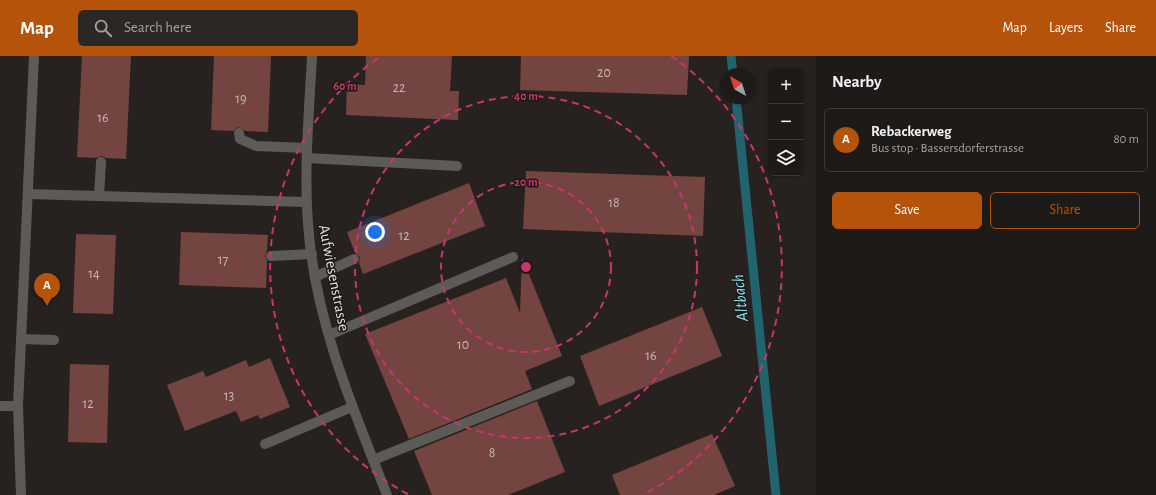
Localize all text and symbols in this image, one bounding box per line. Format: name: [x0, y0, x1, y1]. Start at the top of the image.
search box: [78, 10, 358, 46]
icon: search: [92, 17, 114, 39]
text: Map: [20, 19, 54, 38]
text: Search here: [124, 20, 192, 35]
text: Map: [1002, 21, 1027, 35]
text: Layers: [1049, 21, 1083, 35]
text: Share: [1105, 21, 1136, 35]
house number: 20: [597, 66, 611, 80]
north arrow: [720, 68, 756, 104]
map controls: [768, 68, 804, 176]
button: +: [768, 68, 804, 104]
text: Nearby: [832, 73, 882, 90]
text: 60 m: [333, 80, 357, 92]
house number: 22: [393, 81, 405, 95]
text: 40 m: [514, 90, 538, 102]
house number: 19: [235, 92, 247, 106]
button: −: [768, 104, 804, 140]
house number: 16: [97, 111, 109, 125]
text: Rebackerweg: [871, 124, 951, 139]
text: A: [842, 133, 850, 146]
text: 80 m: [1113, 133, 1139, 146]
button: layers: [768, 140, 804, 176]
text: Bus stop · Bassersdorferstrasse: [871, 142, 1024, 155]
text: 20 m: [514, 176, 538, 188]
button: Save: [832, 192, 982, 229]
button: Share: [990, 192, 1140, 229]
house number: 18: [608, 196, 620, 210]
your location: [365, 222, 385, 242]
street label: Aufwiesenstrasse: [316, 223, 352, 333]
house number: 12: [398, 229, 410, 243]
house number: 17: [218, 253, 228, 267]
centre of rings: [519, 260, 533, 274]
house number: 14: [88, 267, 100, 281]
pin: A: [34, 273, 60, 306]
water label: Altbach: [729, 273, 751, 324]
house number: 10: [457, 338, 469, 352]
house number: 16: [645, 349, 657, 363]
house number: 13: [224, 389, 235, 403]
house number: 12: [82, 397, 94, 411]
house number: 8: [489, 446, 495, 460]

